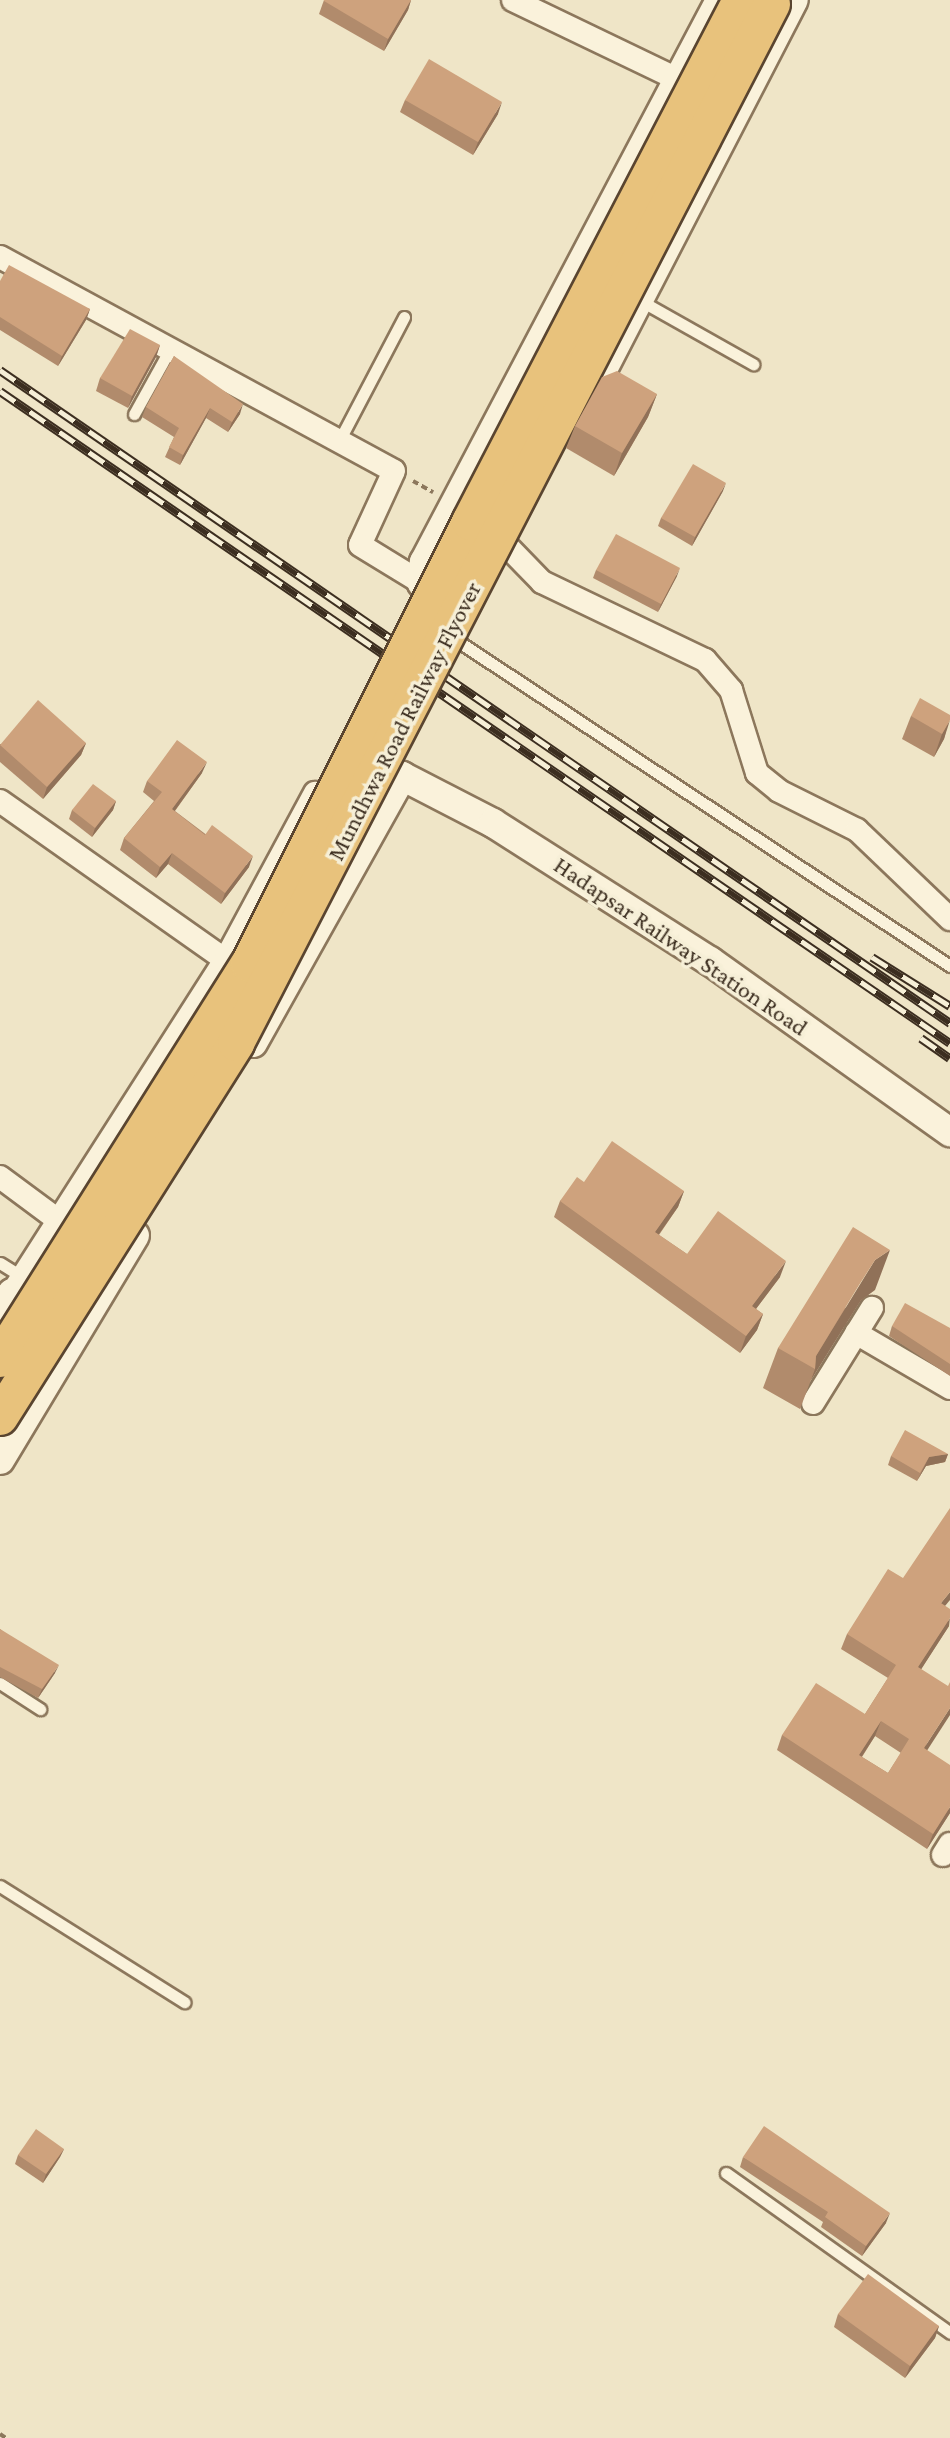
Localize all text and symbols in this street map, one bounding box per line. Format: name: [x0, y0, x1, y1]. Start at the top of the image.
street label: Mundhwa Road Railway Flyover: [321, 577, 487, 865]
street label: Hadapsar Railway Station Road: [549, 850, 813, 1042]

